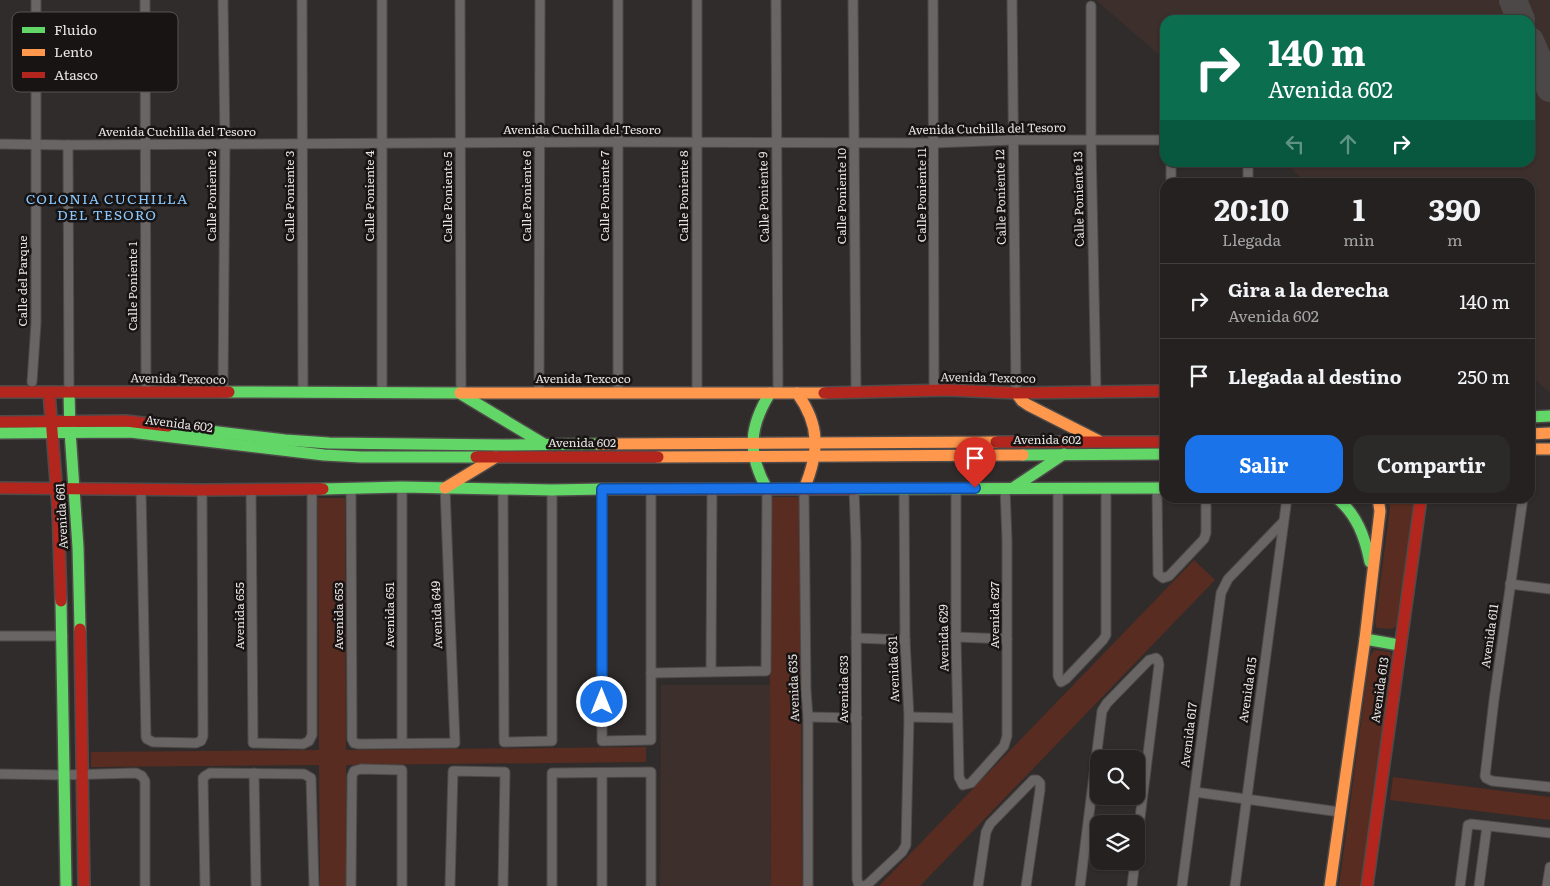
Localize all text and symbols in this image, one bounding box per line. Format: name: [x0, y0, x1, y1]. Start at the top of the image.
legend: [12, 12, 178, 92]
text: Fluido: [54, 19, 97, 39]
text: 140 m: [1268, 25, 1366, 77]
icon: right: [1185, 35, 1250, 100]
text: Lento: [54, 41, 93, 61]
text: Atasco: [54, 64, 98, 84]
text: Avenida 602: [1268, 72, 1393, 105]
street label: Avenida Cuchilla del Tesoro: [908, 118, 1066, 138]
street label: Avenida Cuchilla del Tesoro: [503, 120, 661, 138]
street label: Avenida Cuchilla del Tesoro: [98, 122, 256, 140]
icon: left: [1281, 130, 1309, 158]
icon: ahead: [1334, 130, 1362, 158]
icon: right: [1387, 130, 1415, 158]
street label: Calle Poniente 10: [832, 148, 850, 244]
street label: Calle Poniente 11: [912, 148, 930, 242]
street label: Calle Poniente 12: [990, 149, 1010, 245]
street label: Calle Poniente 4: [360, 150, 378, 242]
street label: Calle Poniente 6: [517, 150, 535, 241]
street label: Calle Poniente 8: [674, 150, 692, 242]
street label: Calle Poniente 2: [202, 151, 220, 241]
street label: Calle Poniente 3: [280, 151, 298, 241]
street label: Calle Poniente 7: [595, 151, 613, 241]
street label: Calle Poniente 9: [753, 151, 773, 243]
street label: Calle Poniente 13: [1068, 151, 1088, 247]
street label: Calle Poniente 5: [438, 152, 456, 242]
text: 20:10: [1214, 186, 1289, 230]
text: 1: [1353, 186, 1365, 230]
text: 390: [1429, 186, 1481, 230]
district label: COLONIA CUCHILLA DEL TESORO: [26, 188, 188, 224]
text: Llegada: [1222, 227, 1281, 251]
text: min: [1343, 227, 1375, 251]
text: m: [1447, 227, 1463, 251]
street label: Calle del Parque: [13, 235, 31, 327]
street label: Calle Poniente 1: [123, 241, 141, 331]
text: Gira a la derecha: [1228, 275, 1389, 303]
icon: right: [1185, 287, 1213, 315]
text: 140 m: [1459, 287, 1510, 315]
text: Avenida 602: [1228, 303, 1319, 327]
icon: arrive: [1185, 362, 1213, 390]
text: Llegada al destino: [1228, 362, 1402, 390]
text: 250 m: [1458, 362, 1510, 390]
street label: Avenida Texcoco: [940, 367, 1036, 387]
street label: Avenida Texcoco: [130, 368, 226, 388]
street label: Avenida Texcoco: [535, 369, 631, 387]
street label: Avenida 602: [144, 410, 214, 436]
street label: Avenida 602: [1013, 430, 1081, 448]
street label: Avenida 602: [548, 433, 616, 451]
button: Salir: [1185, 435, 1343, 493]
button: Compartir: [1353, 435, 1510, 493]
pin: [954, 437, 996, 488]
icon: arrive: [961, 444, 989, 472]
street label: Avenida 661: [50, 482, 72, 550]
street label: Avenida 649: [426, 581, 446, 649]
street label: Avenida 627: [985, 581, 1003, 649]
street label: Avenida 655: [230, 582, 248, 650]
street label: Avenida 653: [329, 582, 347, 650]
street label: Avenida 651: [380, 582, 398, 648]
street label: Avenida 611: [1476, 602, 1502, 669]
street label: Avenida 629: [933, 604, 953, 672]
street label: Avenida 631: [883, 635, 903, 703]
street label: Avenida 635: [783, 654, 803, 722]
street label: Avenida 633: [834, 655, 852, 723]
street label: Avenida 615: [1233, 656, 1261, 724]
street label: Avenida 613: [1365, 656, 1393, 724]
position arrow: [575, 675, 627, 727]
street label: Avenida 617: [1175, 701, 1201, 769]
map controls: [1090, 750, 1145, 870]
button: search: [1090, 750, 1145, 805]
button: layers: [1090, 815, 1145, 870]

